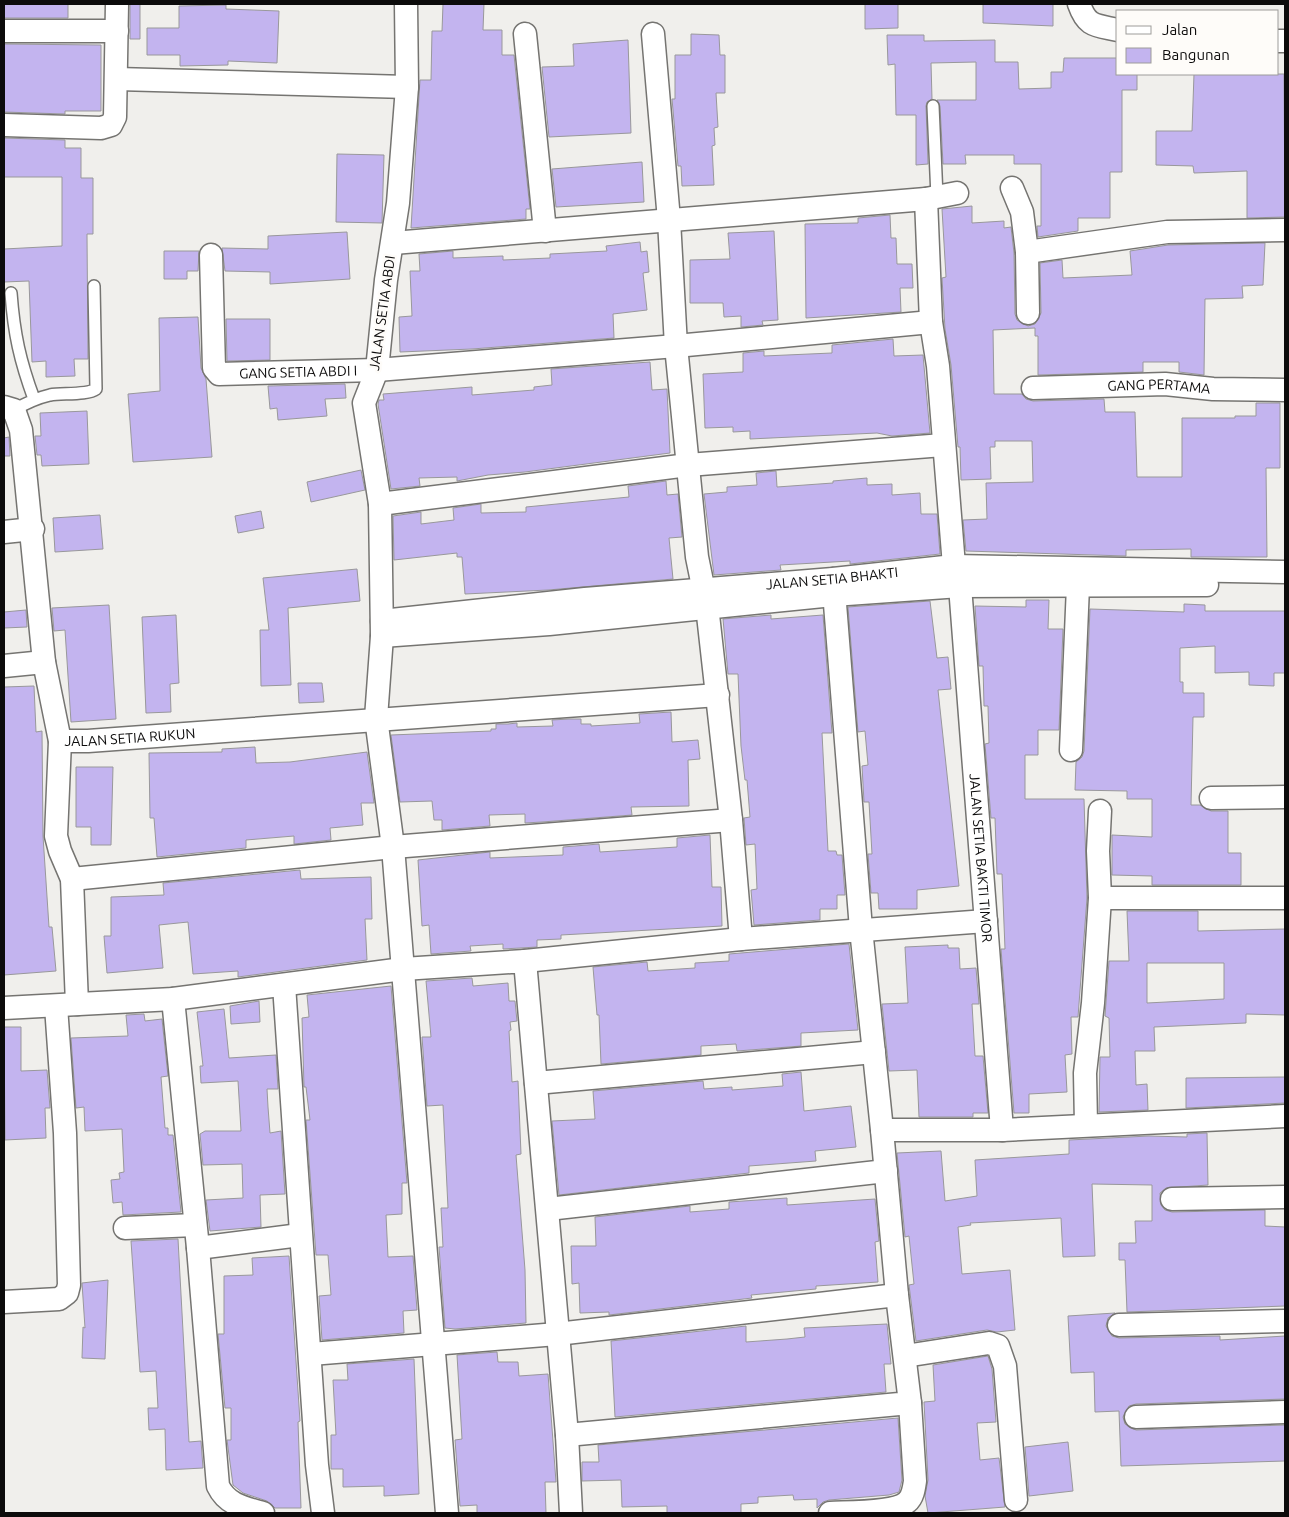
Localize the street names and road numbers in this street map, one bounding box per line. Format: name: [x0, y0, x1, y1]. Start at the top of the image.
street label: JALAN SETIA ABDI: [366, 254, 398, 372]
street label: GANG SETIA ABDI I: [239, 363, 357, 381]
street label: GANG PERTAMA: [1107, 376, 1211, 397]
street label: JALAN SETIA BHAKTI: [765, 564, 899, 592]
street label: JALAN SETIA RUKUN: [64, 725, 196, 749]
street label: JALAN SETIA BAKTI TIMOR: [967, 773, 996, 943]

